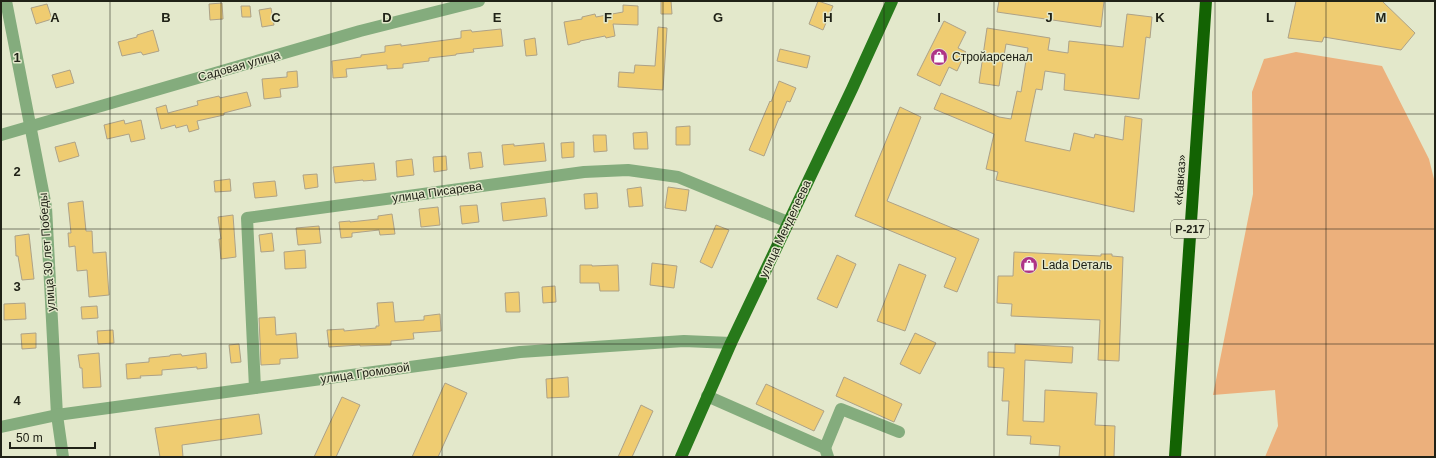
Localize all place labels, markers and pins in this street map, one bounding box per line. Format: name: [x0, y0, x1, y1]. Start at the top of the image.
shop icon: Стройарсенал: [929, 47, 949, 67]
place label: Стройарсенал: [952, 50, 1033, 64]
shop icon: Lada Dеталь: [1019, 255, 1039, 275]
place label: Lada Dеталь: [1042, 258, 1112, 272]

